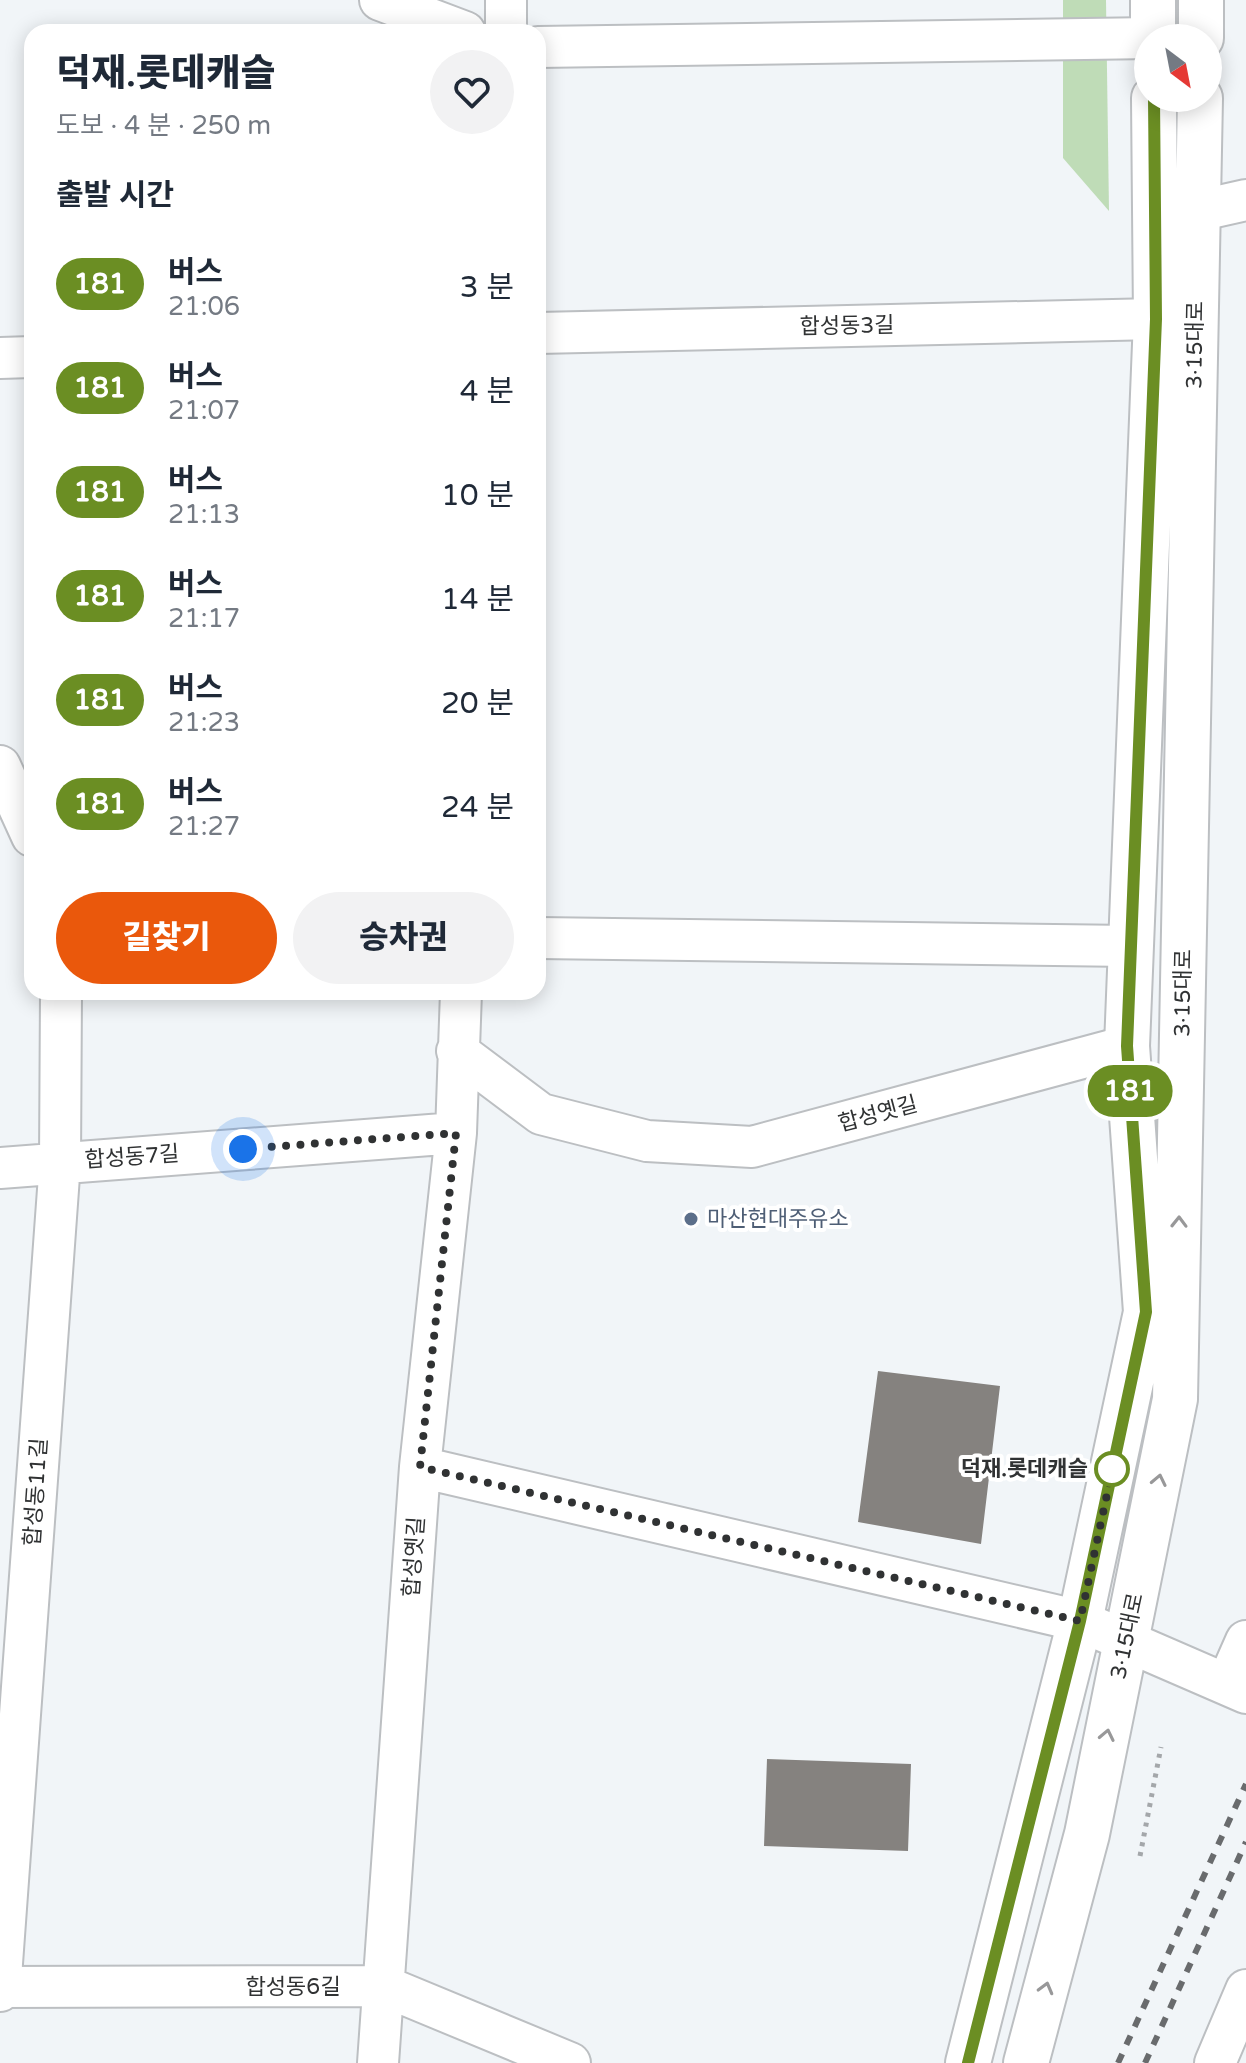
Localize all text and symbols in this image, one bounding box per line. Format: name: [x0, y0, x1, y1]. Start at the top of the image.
north arrow: [1134, 24, 1222, 112]
map controls: [1134, 24, 1222, 112]
button: heart: [430, 50, 514, 134]
text: 덕재.롯데캐슬: [56, 51, 276, 97]
text: 도보 · 4 분 · 250 m: [56, 110, 271, 141]
text: 출발 시간: [56, 177, 174, 214]
text: 버스: [168, 254, 223, 291]
text: 181: [74, 267, 126, 301]
text: 3 분: [460, 269, 514, 306]
text: 21:06: [168, 291, 240, 322]
street label: 3·15대로: [1181, 301, 1209, 389]
street label: 합성동3길: [799, 312, 895, 340]
text: 버스: [168, 358, 223, 395]
text: 181: [74, 371, 126, 405]
text: 4 분: [460, 373, 514, 410]
text: 21:07: [168, 395, 240, 426]
text: 버스: [168, 462, 223, 499]
text: 181: [74, 475, 126, 509]
text: 10 분: [441, 477, 514, 514]
text: 21:13: [168, 499, 240, 530]
text: 버스: [168, 566, 223, 603]
text: 181: [74, 579, 126, 613]
text: 14 분: [441, 581, 514, 618]
text: 21:17: [168, 603, 240, 634]
text: 버스: [168, 670, 223, 707]
text: 181: [74, 683, 126, 717]
text: 20 분: [441, 685, 514, 722]
text: 21:23: [168, 707, 240, 738]
text: 버스: [168, 774, 223, 811]
text: 181: [74, 787, 126, 821]
text: 24 분: [441, 789, 514, 826]
text: 21:27: [168, 811, 240, 842]
button: 길찾기: [56, 892, 277, 984]
button: 승차권: [293, 892, 514, 984]
street label: 3·15대로: [1169, 949, 1197, 1037]
line badge: 181: [1084, 1065, 1176, 1117]
text: 181: [1104, 1074, 1156, 1108]
street label: 합성옛길: [836, 1091, 920, 1137]
your location: [223, 1129, 263, 1169]
street label: 합성동7길: [84, 1141, 180, 1173]
place label: 마산현대주유소: [707, 1206, 849, 1232]
marker: 마산현대주유소: [682, 1210, 700, 1228]
one-way arrow: [1170, 1215, 1187, 1228]
street label: 합성동11길: [19, 1437, 53, 1547]
marker: 덕재.롯데캐슬: [1095, 1452, 1129, 1486]
place label: 덕재.롯데캐슬: [961, 1456, 1088, 1482]
one-way arrow: [1149, 1473, 1166, 1487]
street label: 합성옛길: [398, 1516, 430, 1598]
street label: 3·15대로: [1105, 1590, 1149, 1682]
one-way arrow: [1098, 1729, 1115, 1742]
street label: 합성동6길: [246, 1974, 340, 2000]
one-way arrow: [1037, 1981, 1054, 1995]

